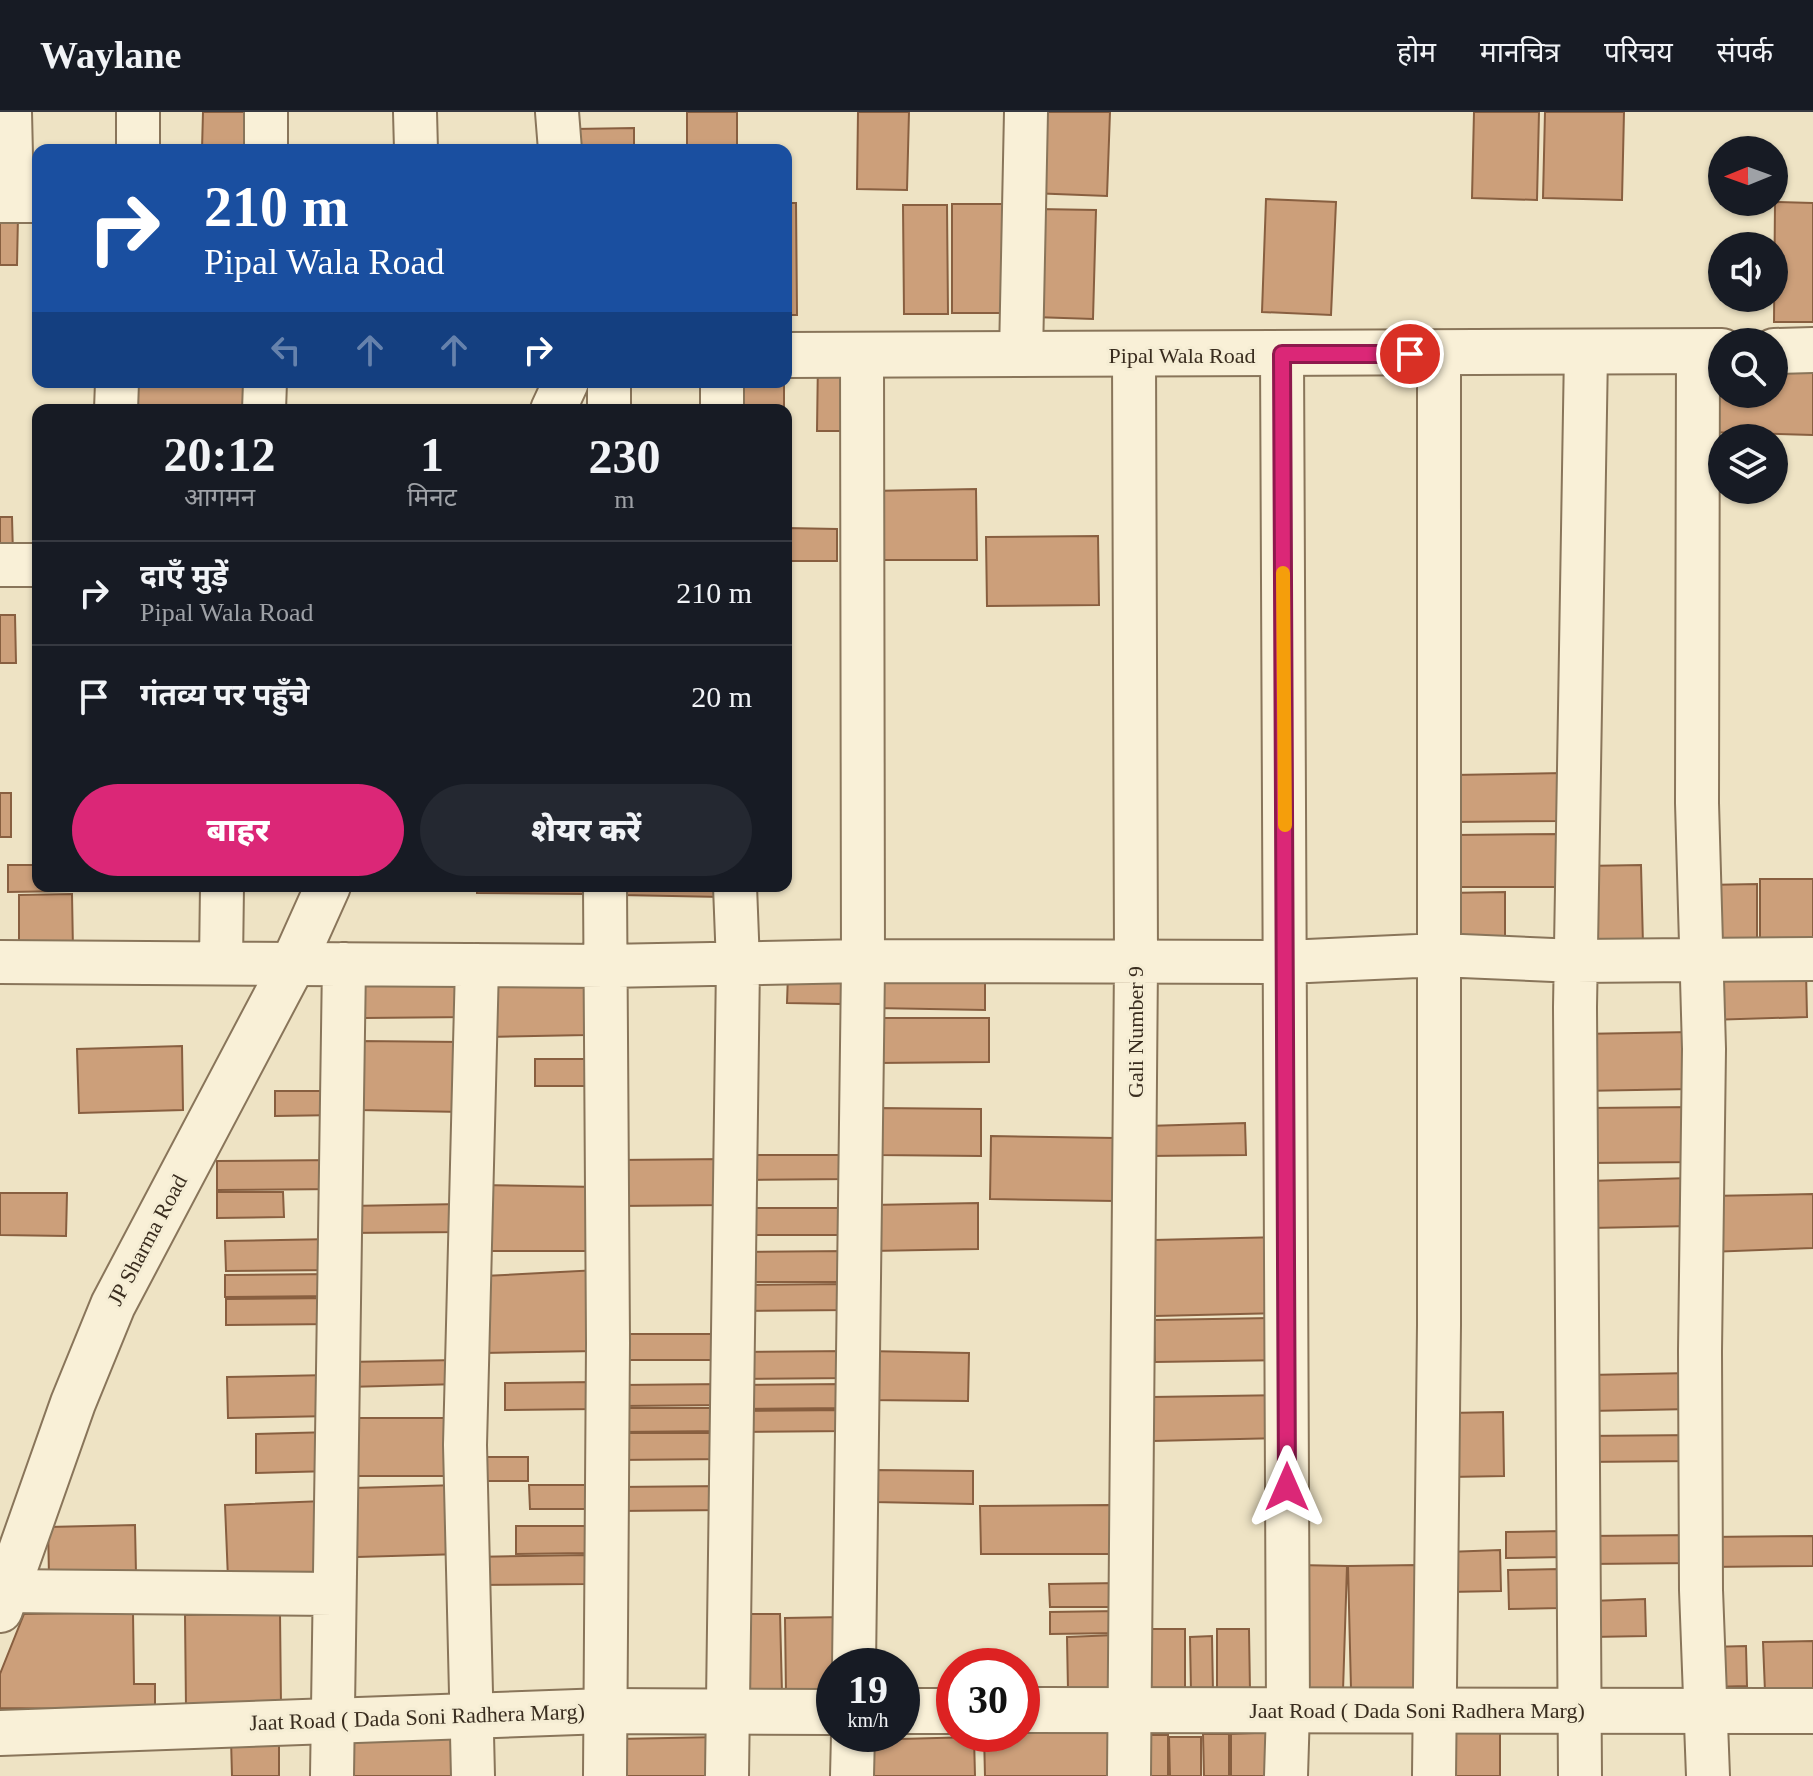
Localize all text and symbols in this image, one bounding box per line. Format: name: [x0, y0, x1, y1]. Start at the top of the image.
text: Waylane: [40, 34, 181, 76]
text: होम: [1397, 37, 1436, 68]
text: मानचित्र: [1480, 37, 1560, 68]
text: परिचय: [1604, 37, 1673, 68]
text: संपर्क: [1717, 37, 1773, 68]
north arrow: [1708, 136, 1788, 216]
map controls: [1708, 136, 1788, 504]
icon: right: [72, 176, 176, 280]
text: 210 m: [204, 176, 349, 238]
button: sound: [1708, 232, 1788, 312]
text: Pipal Wala Road: [204, 242, 444, 282]
pin: [1376, 320, 1444, 388]
icon: left: [264, 328, 308, 372]
icon: ahead: [348, 328, 392, 372]
icon: ahead: [432, 328, 476, 372]
icon: right: [516, 328, 560, 372]
button: search: [1708, 328, 1788, 408]
icon: arrive: [1388, 332, 1432, 376]
street label: Pipal Wala Road: [1109, 343, 1255, 368]
button: layers: [1708, 424, 1788, 504]
text: 20:12: [164, 428, 276, 481]
text: 1: [420, 428, 444, 481]
text: 230: [588, 430, 660, 483]
text: आगमन: [184, 483, 255, 512]
text: मिनट: [407, 483, 457, 512]
text: m: [614, 485, 635, 514]
text: दाएँ मुड़ें: [140, 559, 228, 592]
icon: right: [72, 571, 116, 615]
text: 210 m: [676, 576, 752, 609]
text: Pipal Wala Road: [140, 598, 314, 627]
icon: arrive: [72, 675, 116, 719]
text: गंतव्य पर पहुँचे: [140, 678, 309, 711]
text: 20 m: [691, 680, 752, 713]
button: बाहर: [72, 784, 404, 876]
button: शेयर करें: [420, 784, 752, 876]
street label: Gali Number 9: [1123, 966, 1148, 1098]
street label: JP Sharma Road: [102, 1170, 192, 1310]
position arrow: [1245, 1445, 1329, 1529]
speed limit sign: 30: [936, 1648, 1040, 1752]
text: 19: [848, 1667, 888, 1712]
street label: Jaat Road ( Dada Soni Radhera Marg): [1249, 1698, 1585, 1723]
street label: Jaat Road ( Dada Soni Radhera Marg): [249, 1699, 585, 1735]
text: km/h: [847, 1709, 889, 1731]

